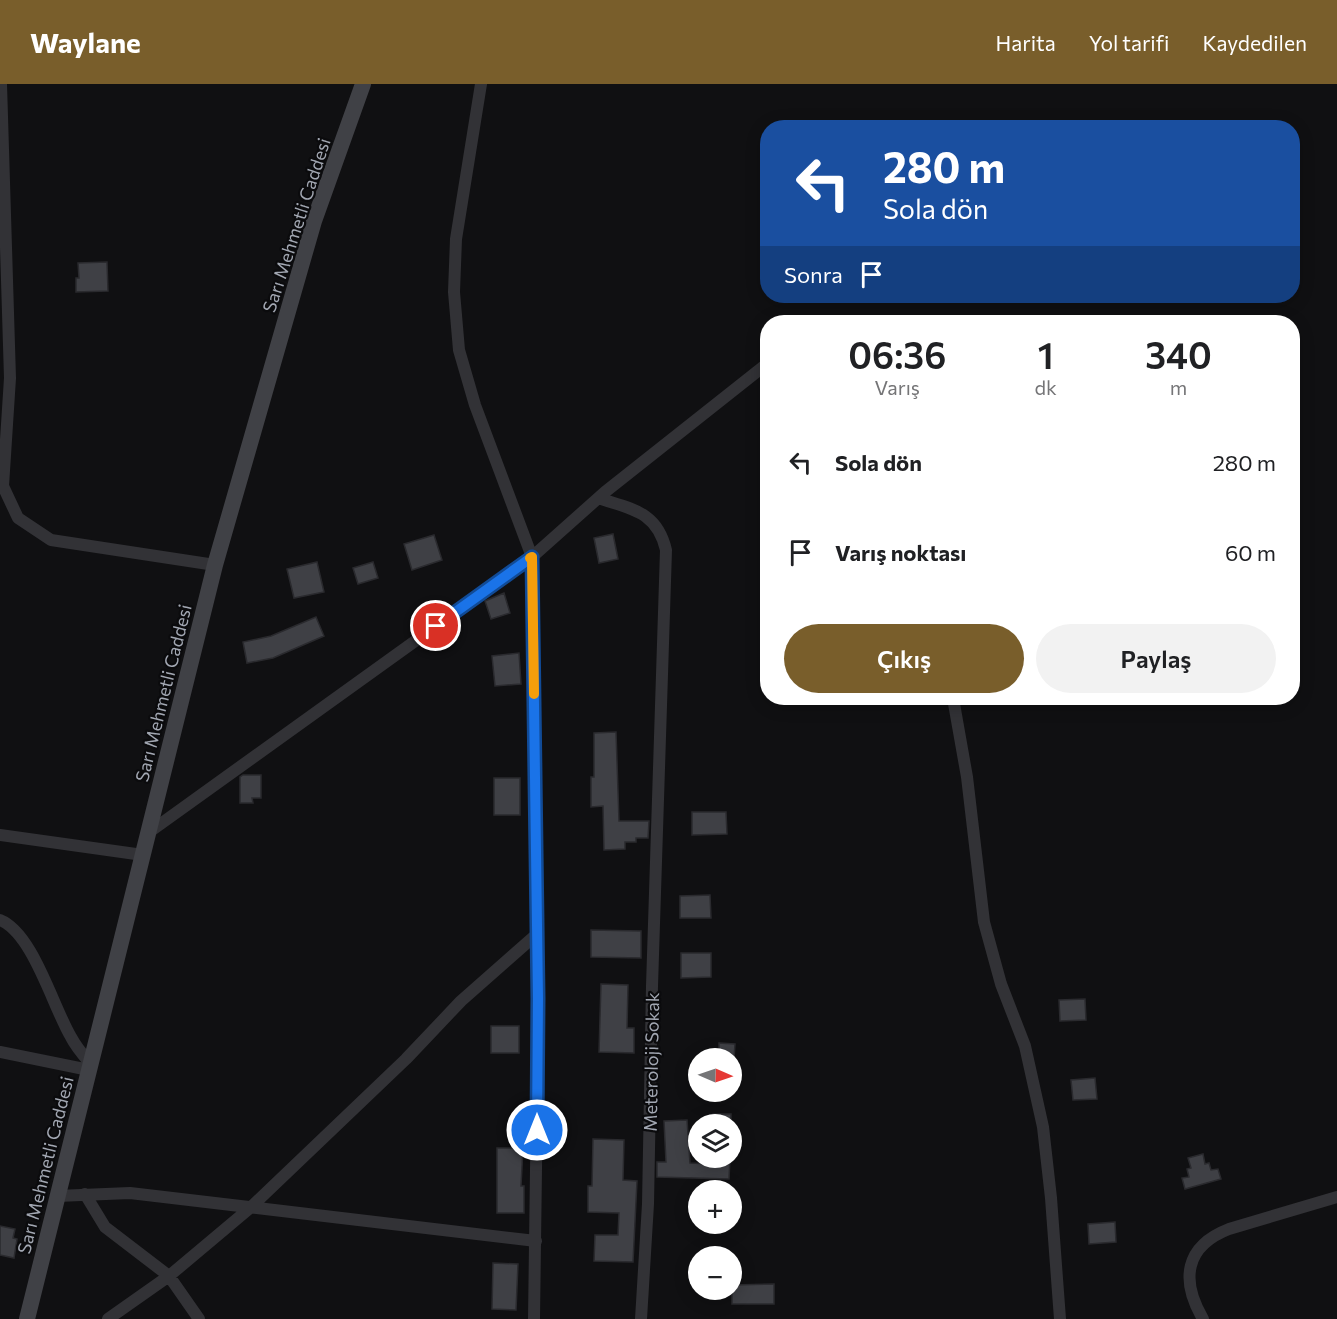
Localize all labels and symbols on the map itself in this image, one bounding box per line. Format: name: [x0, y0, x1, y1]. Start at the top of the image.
street label: Sarı Mehmetli Caddesi: [257, 135, 335, 315]
pin: [410, 600, 461, 651]
street label: Sarı Mehmetli Caddesi: [130, 602, 196, 784]
street label: Meteroloji Sokak: [639, 992, 663, 1132]
north arrow: [688, 1048, 742, 1102]
street label: Sarı Mehmetli Caddesi: [12, 1074, 78, 1256]
position arrow: [505, 1098, 569, 1162]

